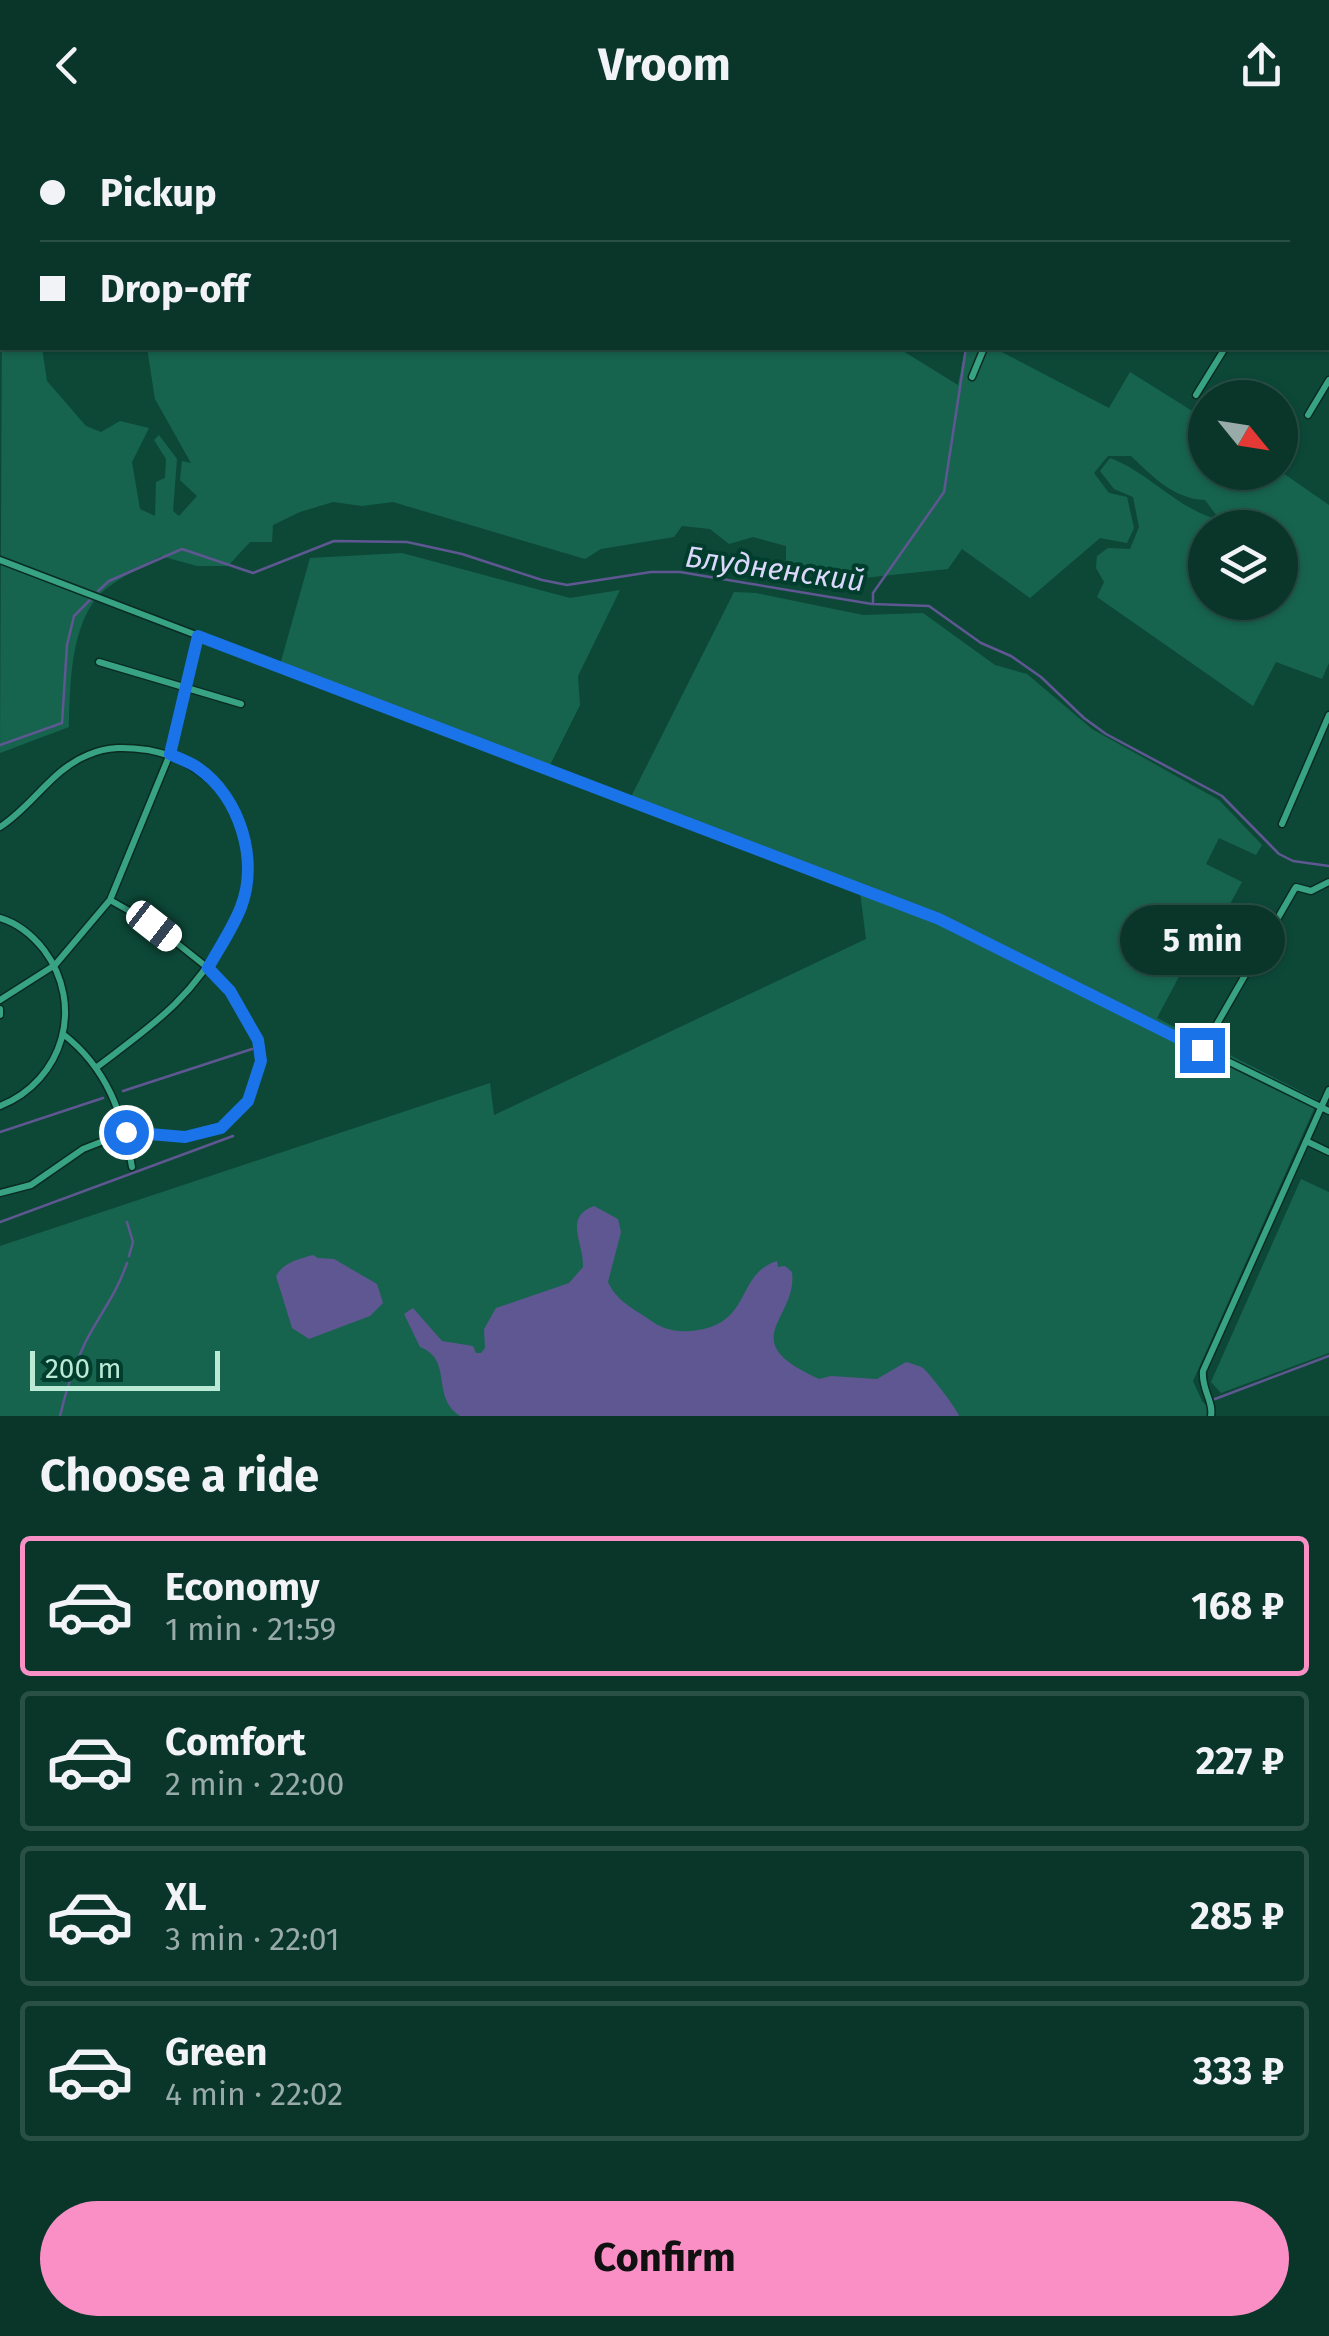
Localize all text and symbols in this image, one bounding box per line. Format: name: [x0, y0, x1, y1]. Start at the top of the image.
icon: back: [40, 38, 95, 93]
text: Vroom: [598, 38, 731, 92]
icon: share: [1234, 38, 1289, 93]
text: Pickup: [100, 170, 217, 216]
text: Drop-off: [100, 266, 248, 312]
north arrow: [1188, 380, 1298, 490]
map controls: [1188, 380, 1298, 620]
button: layers: [1188, 510, 1298, 620]
water label: Блудненский: [683, 539, 867, 599]
car: [121, 896, 187, 956]
callout: 5 min: [1120, 905, 1284, 975]
text: 5 min: [1163, 921, 1242, 959]
route end: [1180, 1028, 1225, 1073]
route start: [104, 1110, 149, 1155]
scale bar: [30, 1346, 220, 1390]
text: 200 m: [45, 1352, 122, 1385]
text: Choose a ride: [40, 1449, 319, 1503]
icon: car: [45, 1561, 135, 1651]
text: Economy: [165, 1564, 320, 1610]
text: 168 ₽: [1191, 1583, 1284, 1629]
text: 1 min · 21:59: [165, 1610, 336, 1648]
icon: car: [45, 1716, 135, 1806]
text: Comfort: [165, 1719, 306, 1765]
text: 227 ₽: [1196, 1738, 1284, 1784]
text: 2 min · 22:00: [165, 1765, 344, 1803]
icon: car: [45, 1871, 135, 1961]
text: XL: [165, 1874, 207, 1920]
text: 285 ₽: [1190, 1893, 1284, 1939]
text: 3 min · 22:01: [165, 1920, 340, 1958]
icon: car: [45, 2026, 135, 2116]
text: Green: [165, 2029, 268, 2075]
text: 333 ₽: [1193, 2048, 1284, 2094]
text: 4 min · 22:02: [165, 2075, 343, 2113]
button: Confirm: [40, 2201, 1289, 2316]

